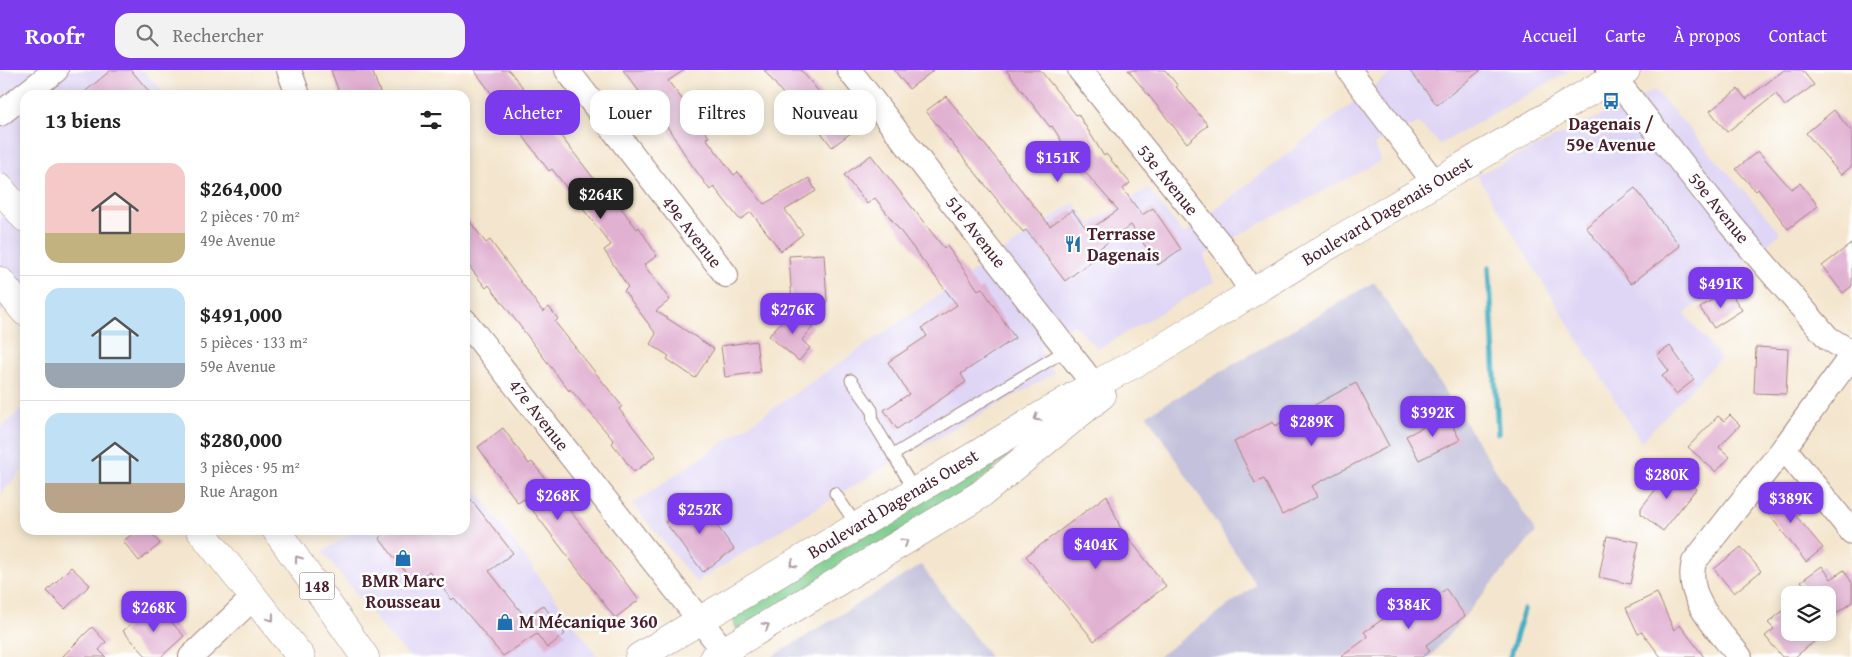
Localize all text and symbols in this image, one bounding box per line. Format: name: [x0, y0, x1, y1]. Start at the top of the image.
search box: [115, 13, 465, 58]
text: Roofr: [25, 18, 85, 53]
icon: search: [133, 21, 161, 49]
text: Rechercher: [173, 21, 264, 49]
text: Accueil: [1522, 22, 1577, 49]
text: Carte: [1605, 22, 1646, 49]
text: À propos: [1674, 22, 1741, 49]
text: Contact: [1769, 22, 1827, 49]
chip: Acheter: [485, 90, 580, 135]
chip: Louer: [590, 90, 670, 135]
chip: Filtres: [680, 90, 764, 135]
chip: Nouveau: [774, 90, 876, 135]
bus stop icon: Dagenais / 59e Avenue: [1601, 91, 1621, 111]
text: 13 biens: [45, 105, 121, 136]
icon: filters: [417, 106, 445, 134]
place label: Dagenais / 59e Avenue: [1566, 110, 1656, 158]
street label: 53e Avenue: [1131, 138, 1206, 221]
pin: $151K: [1023, 140, 1093, 183]
text: $151K: [1036, 145, 1080, 169]
street label: Boulevard Dagenais Ouest: [1296, 149, 1478, 272]
street label: 59e Avenue: [1682, 166, 1757, 249]
text: $264,000: [200, 173, 282, 204]
pin: $264K: [566, 178, 636, 220]
text: $264K: [579, 182, 623, 206]
icon: home: [85, 183, 145, 243]
street label: 49e Avenue: [656, 190, 729, 274]
street label: 51e Avenue: [940, 190, 1013, 274]
text: 2 pièces · 70 m²: [200, 204, 300, 228]
place label: Terrasse Dagenais: [1087, 220, 1160, 268]
text: 49e Avenue: [200, 228, 276, 252]
restaurant icon: Terrasse Dagenais: [1063, 234, 1083, 254]
pin: $491K: [1686, 266, 1756, 309]
text: $491K: [1699, 271, 1743, 295]
pin: $276K: [758, 292, 828, 335]
text: $276K: [771, 297, 815, 321]
text: $491,000: [200, 299, 282, 330]
icon: home: [85, 308, 145, 368]
text: 5 pièces · 133 m²: [200, 330, 308, 354]
text: 59e Avenue: [200, 354, 276, 378]
street label: 47e Avenue: [503, 373, 576, 457]
pin: $392K: [1398, 396, 1468, 438]
text: $392K: [1411, 400, 1455, 424]
pin: $289K: [1277, 404, 1347, 447]
text: $289K: [1290, 409, 1334, 433]
one-way arrow: [1034, 411, 1043, 421]
text: $280,000: [200, 424, 282, 455]
icon: home: [85, 433, 145, 493]
street label: Boulevard Dagenais Ouest: [802, 442, 984, 565]
text: 3 pièces · 95 m²: [200, 455, 300, 479]
pin: $280K: [1632, 458, 1702, 500]
text: $280K: [1645, 462, 1689, 486]
pin: $268K: [523, 478, 593, 521]
text: Rue Aragon: [200, 479, 278, 503]
pin: $389K: [1756, 482, 1826, 524]
text: $268K: [536, 483, 580, 507]
text: $389K: [1769, 486, 1813, 510]
pin: $252K: [665, 492, 735, 535]
text: $252K: [678, 497, 722, 521]
pin: $404K: [1061, 528, 1131, 570]
text: $404K: [1074, 532, 1118, 556]
one-way arrow: [899, 538, 908, 548]
shop icon: BMR Marc Rousseau: [393, 548, 413, 568]
one-way arrow: [295, 555, 304, 565]
one-way arrow: [789, 558, 798, 568]
place label: BMR Marc Rousseau: [362, 567, 444, 615]
road number: 148: [300, 572, 334, 600]
map controls: [1781, 586, 1836, 641]
button: layers: [1781, 586, 1836, 641]
pin: $384K: [1374, 588, 1444, 630]
pin: $268K: [119, 590, 189, 633]
text: $384K: [1387, 592, 1431, 616]
text: $268K: [132, 595, 176, 619]
place label: M Mécanique 360: [519, 608, 658, 635]
shop icon: M Mécanique 360: [495, 612, 515, 632]
one-way arrow: [265, 613, 274, 622]
one-way arrow: [760, 623, 769, 632]

